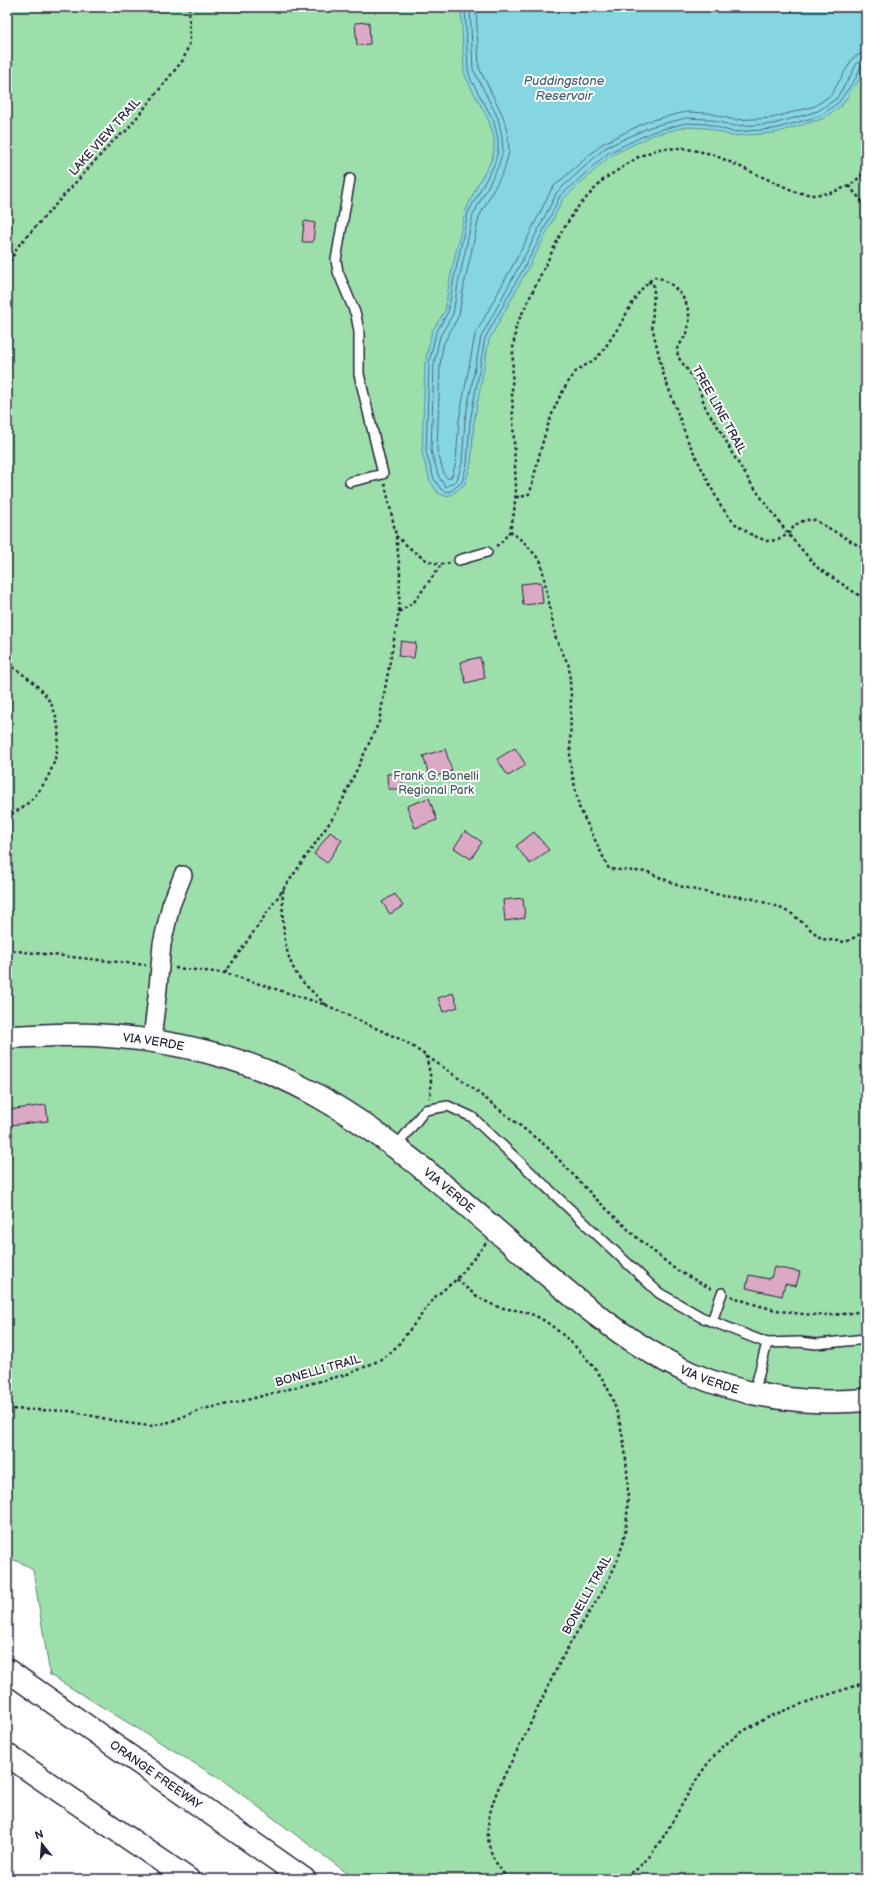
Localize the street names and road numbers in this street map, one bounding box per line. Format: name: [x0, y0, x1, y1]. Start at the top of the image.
street label: LAKE VIEW TRAIL: [66, 95, 144, 179]
street label: TREE LINE TRAIL: [688, 363, 750, 457]
street label: VIA VERDE: [122, 1030, 186, 1054]
street label: VIA VERDE: [421, 1165, 478, 1216]
street label: BONELLI TRAIL: [273, 1352, 363, 1390]
street label: VIA VERDE: [677, 1362, 741, 1397]
street label: BONELLI TRAIL: [559, 1553, 615, 1637]
street label: ORANGE FREEWAY: [107, 1737, 206, 1813]

